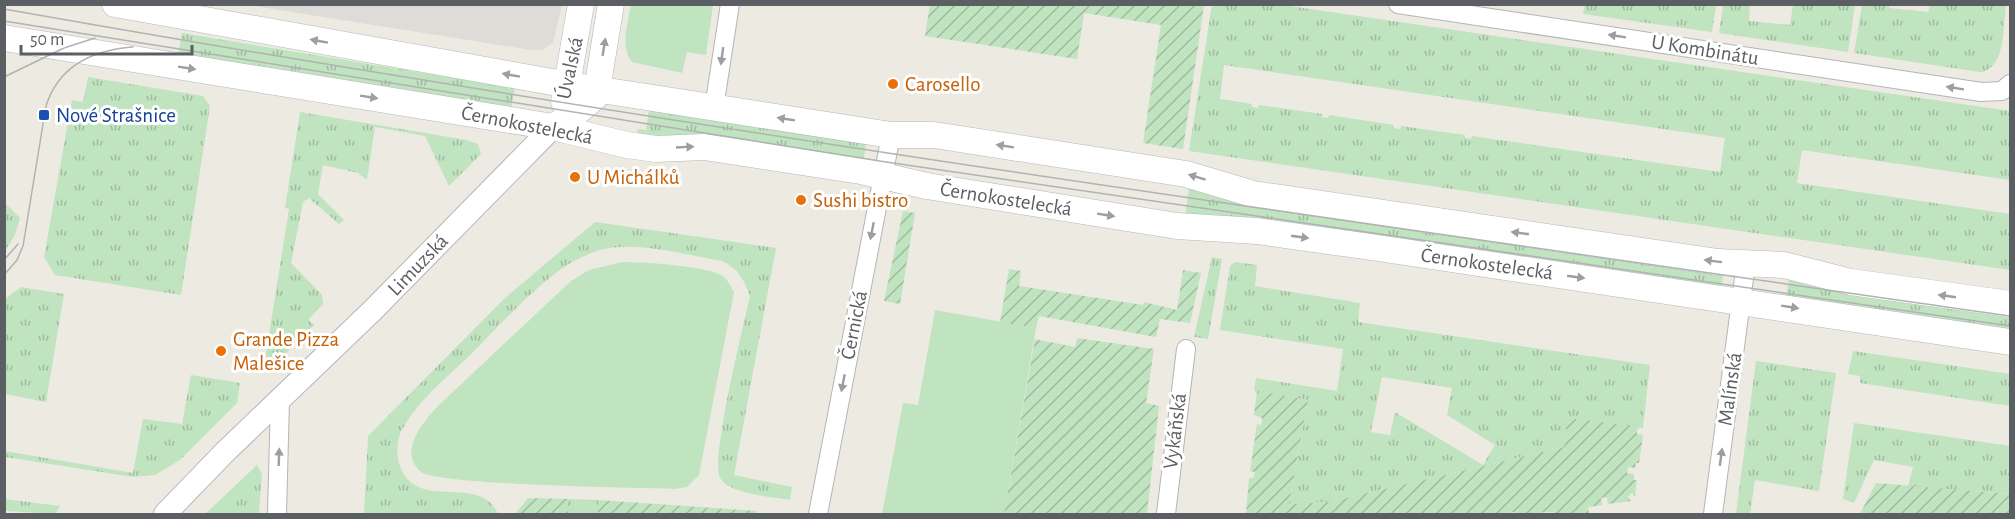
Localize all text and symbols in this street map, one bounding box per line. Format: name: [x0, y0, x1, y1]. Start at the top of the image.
scale bar: [21, 18, 192, 56]
text: 50 m: [30, 31, 64, 49]
street label: U Kombinátu: [1650, 31, 1760, 69]
one-way arrow: [1607, 32, 1626, 41]
street label: Úvalská: [551, 34, 587, 101]
one-way arrow: [310, 36, 329, 45]
one-way arrow: [600, 38, 609, 57]
one-way arrow: [718, 47, 727, 66]
one-way arrow: [177, 63, 196, 72]
one-way arrow: [502, 70, 521, 79]
place label: Carosello: [905, 74, 981, 95]
marker: Carosello: [886, 77, 900, 91]
one-way arrow: [1945, 83, 1964, 92]
one-way arrow: [359, 93, 378, 102]
street label: Černokostelecká: [460, 100, 595, 148]
place label: Nové Strašnice: [56, 105, 176, 126]
marker: Nové Strašnice: [37, 108, 51, 122]
one-way arrow: [776, 114, 795, 123]
one-way arrow: [995, 141, 1014, 150]
one-way arrow: [676, 143, 695, 152]
place label: U Michálků: [587, 167, 680, 188]
marker: U Michálků: [568, 170, 582, 184]
one-way arrow: [1188, 172, 1206, 181]
street label: Černokostelecká: [939, 176, 1074, 220]
place label: Sushi bistro: [813, 190, 908, 211]
marker: Sushi bistro: [794, 193, 808, 207]
one-way arrow: [1097, 210, 1116, 219]
one-way arrow: [867, 221, 876, 240]
one-way arrow: [1510, 228, 1529, 237]
street label: Limuzská: [384, 230, 452, 300]
one-way arrow: [1291, 233, 1310, 242]
street label: Černokostelecká: [1420, 242, 1555, 284]
one-way arrow: [1703, 256, 1722, 266]
one-way arrow: [1567, 272, 1586, 281]
street label: Černická: [835, 288, 871, 361]
one-way arrow: [1937, 291, 1956, 300]
one-way arrow: [1781, 303, 1800, 312]
place label: Grande Pizza Malešice: [233, 329, 339, 374]
marker: Grande Pizza Malešice: [214, 344, 228, 358]
street label: Malínská: [1714, 351, 1746, 427]
one-way arrow: [838, 373, 847, 392]
street label: Vykáňská: [1160, 392, 1190, 470]
one-way arrow: [1716, 447, 1725, 466]
one-way arrow: [274, 448, 283, 467]

